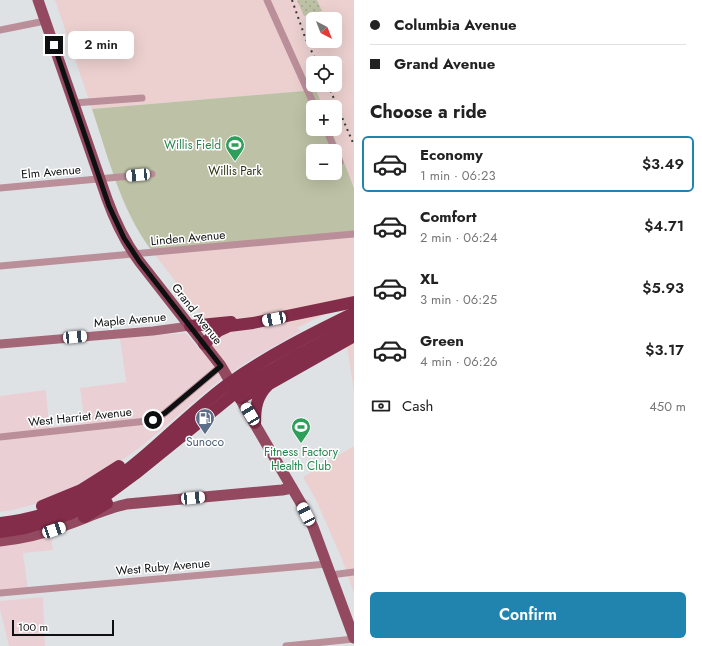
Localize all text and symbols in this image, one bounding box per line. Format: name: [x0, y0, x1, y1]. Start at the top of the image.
north arrow: [306, 12, 342, 48]
map controls: [306, 12, 342, 180]
text: Columbia Avenue: [394, 14, 517, 36]
callout: 2 min: [68, 31, 134, 59]
text: 2 min: [84, 35, 118, 54]
route end: [45, 36, 63, 54]
text: Grand Avenue: [394, 53, 495, 75]
button: locate: [306, 56, 342, 92]
text: Choose a ride: [370, 99, 487, 125]
button: +: [306, 100, 342, 136]
sports icon: Willis Field: [224, 134, 246, 162]
place label: Willis Field: [164, 136, 221, 154]
button: −: [306, 144, 342, 180]
text: Economy: [420, 144, 483, 166]
icon: car: [372, 146, 408, 182]
text: $3.49: [642, 153, 684, 175]
street label: Elm Avenue: [20, 160, 82, 184]
park label: Willis Park: [208, 162, 262, 180]
text: 1 min · 06:23: [420, 166, 495, 185]
car: [126, 168, 150, 182]
text: Comfort: [420, 206, 477, 228]
icon: car: [372, 208, 408, 244]
text: $4.71: [644, 215, 684, 237]
street label: Linden Avenue: [150, 226, 226, 250]
text: 2 min · 06:24: [420, 228, 498, 247]
text: XL: [420, 268, 438, 290]
icon: car: [372, 270, 408, 306]
text: $5.93: [642, 277, 684, 299]
street label: Grand Avenue: [167, 280, 227, 348]
text: 3 min · 06:25: [420, 290, 497, 309]
street label: Maple Avenue: [93, 308, 167, 332]
car: [261, 311, 287, 327]
car: [63, 330, 87, 344]
text: Green: [420, 330, 464, 352]
icon: car: [372, 332, 408, 368]
text: $3.17: [645, 339, 684, 361]
text: 4 min · 06:26: [420, 352, 498, 371]
icon: cash: [370, 395, 392, 417]
text: Cash: [402, 395, 433, 417]
text: 450 m: [649, 397, 686, 416]
car: [239, 401, 261, 427]
street label: West Harriet Avenue: [27, 403, 133, 431]
fuel station icon: Sunoco: [194, 407, 216, 435]
route start: [144, 411, 162, 429]
sports icon: Fitness Factory Health Club: [290, 416, 312, 444]
place label: Sunoco: [186, 433, 224, 451]
place label: Fitness Factory Health Club: [264, 443, 339, 475]
car: [181, 491, 205, 505]
car: [295, 501, 317, 527]
car: [41, 520, 67, 540]
street label: West Ruby Avenue: [115, 554, 211, 580]
button: Confirm: [370, 592, 686, 638]
scale bar: [12, 618, 114, 637]
text: 100 m: [18, 619, 48, 635]

